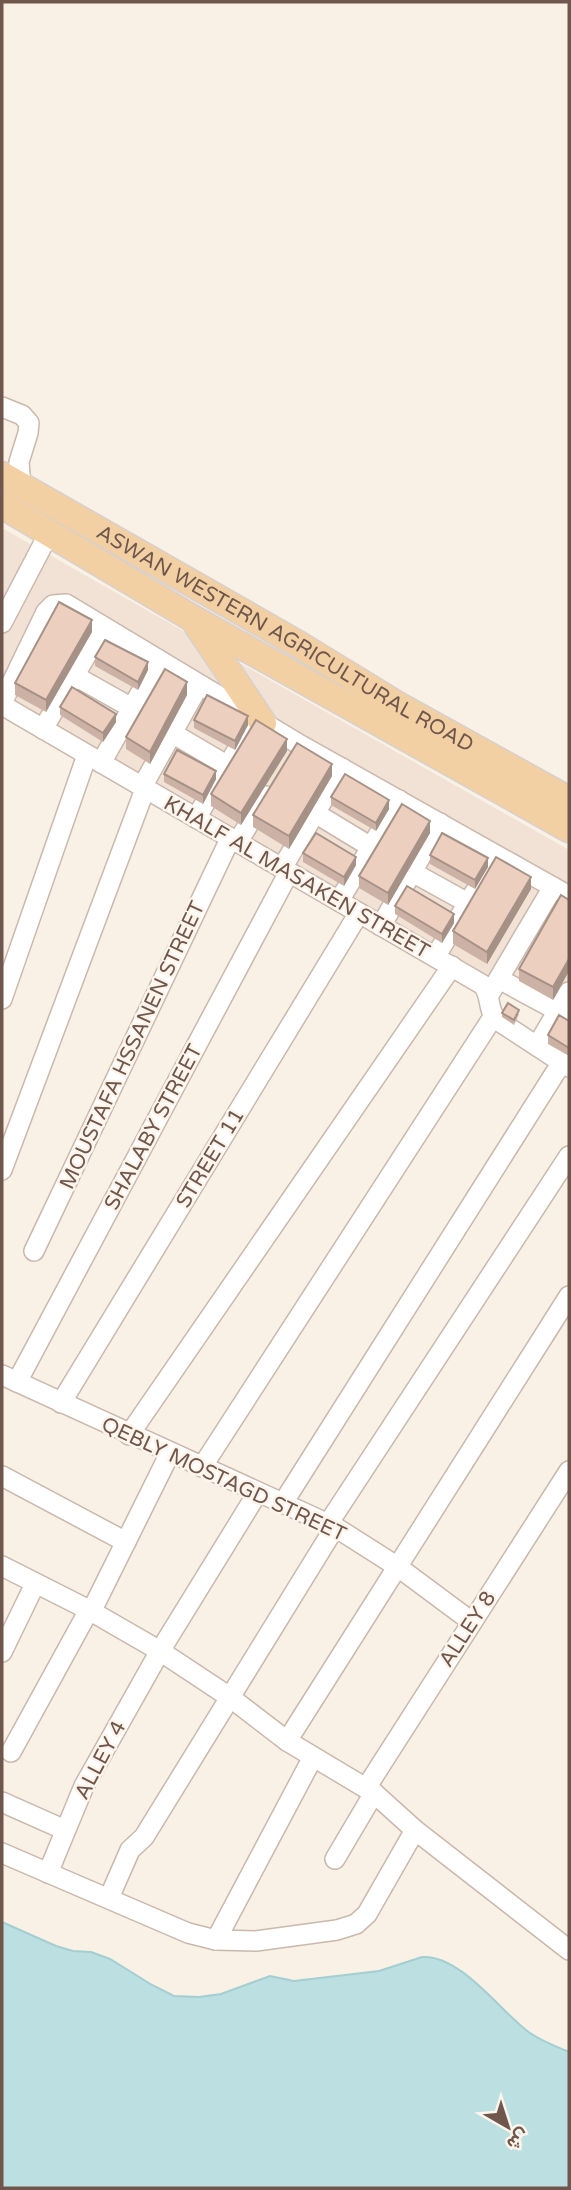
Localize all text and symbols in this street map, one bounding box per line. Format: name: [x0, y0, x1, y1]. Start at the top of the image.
street label: ASWAN WESTERN AGRICULTURAL ROAD: [92, 520, 478, 758]
street label: KHALF AL MASAKEN STREET: [159, 791, 434, 964]
street label: MOUSTAFA HSSANEN STREET: [55, 897, 210, 1193]
street label: SHALABY STREET: [99, 1040, 208, 1214]
street label: STREET 11: [171, 1104, 250, 1212]
street label: QEBLY MOSTAGD STREET: [97, 1412, 350, 1547]
street label: ALLEY 8: [434, 1587, 501, 1672]
street label: ALLEY 4: [69, 1717, 132, 1804]
north arrow: [473, 2092, 543, 2162]
text: ش: [502, 2124, 534, 2155]

